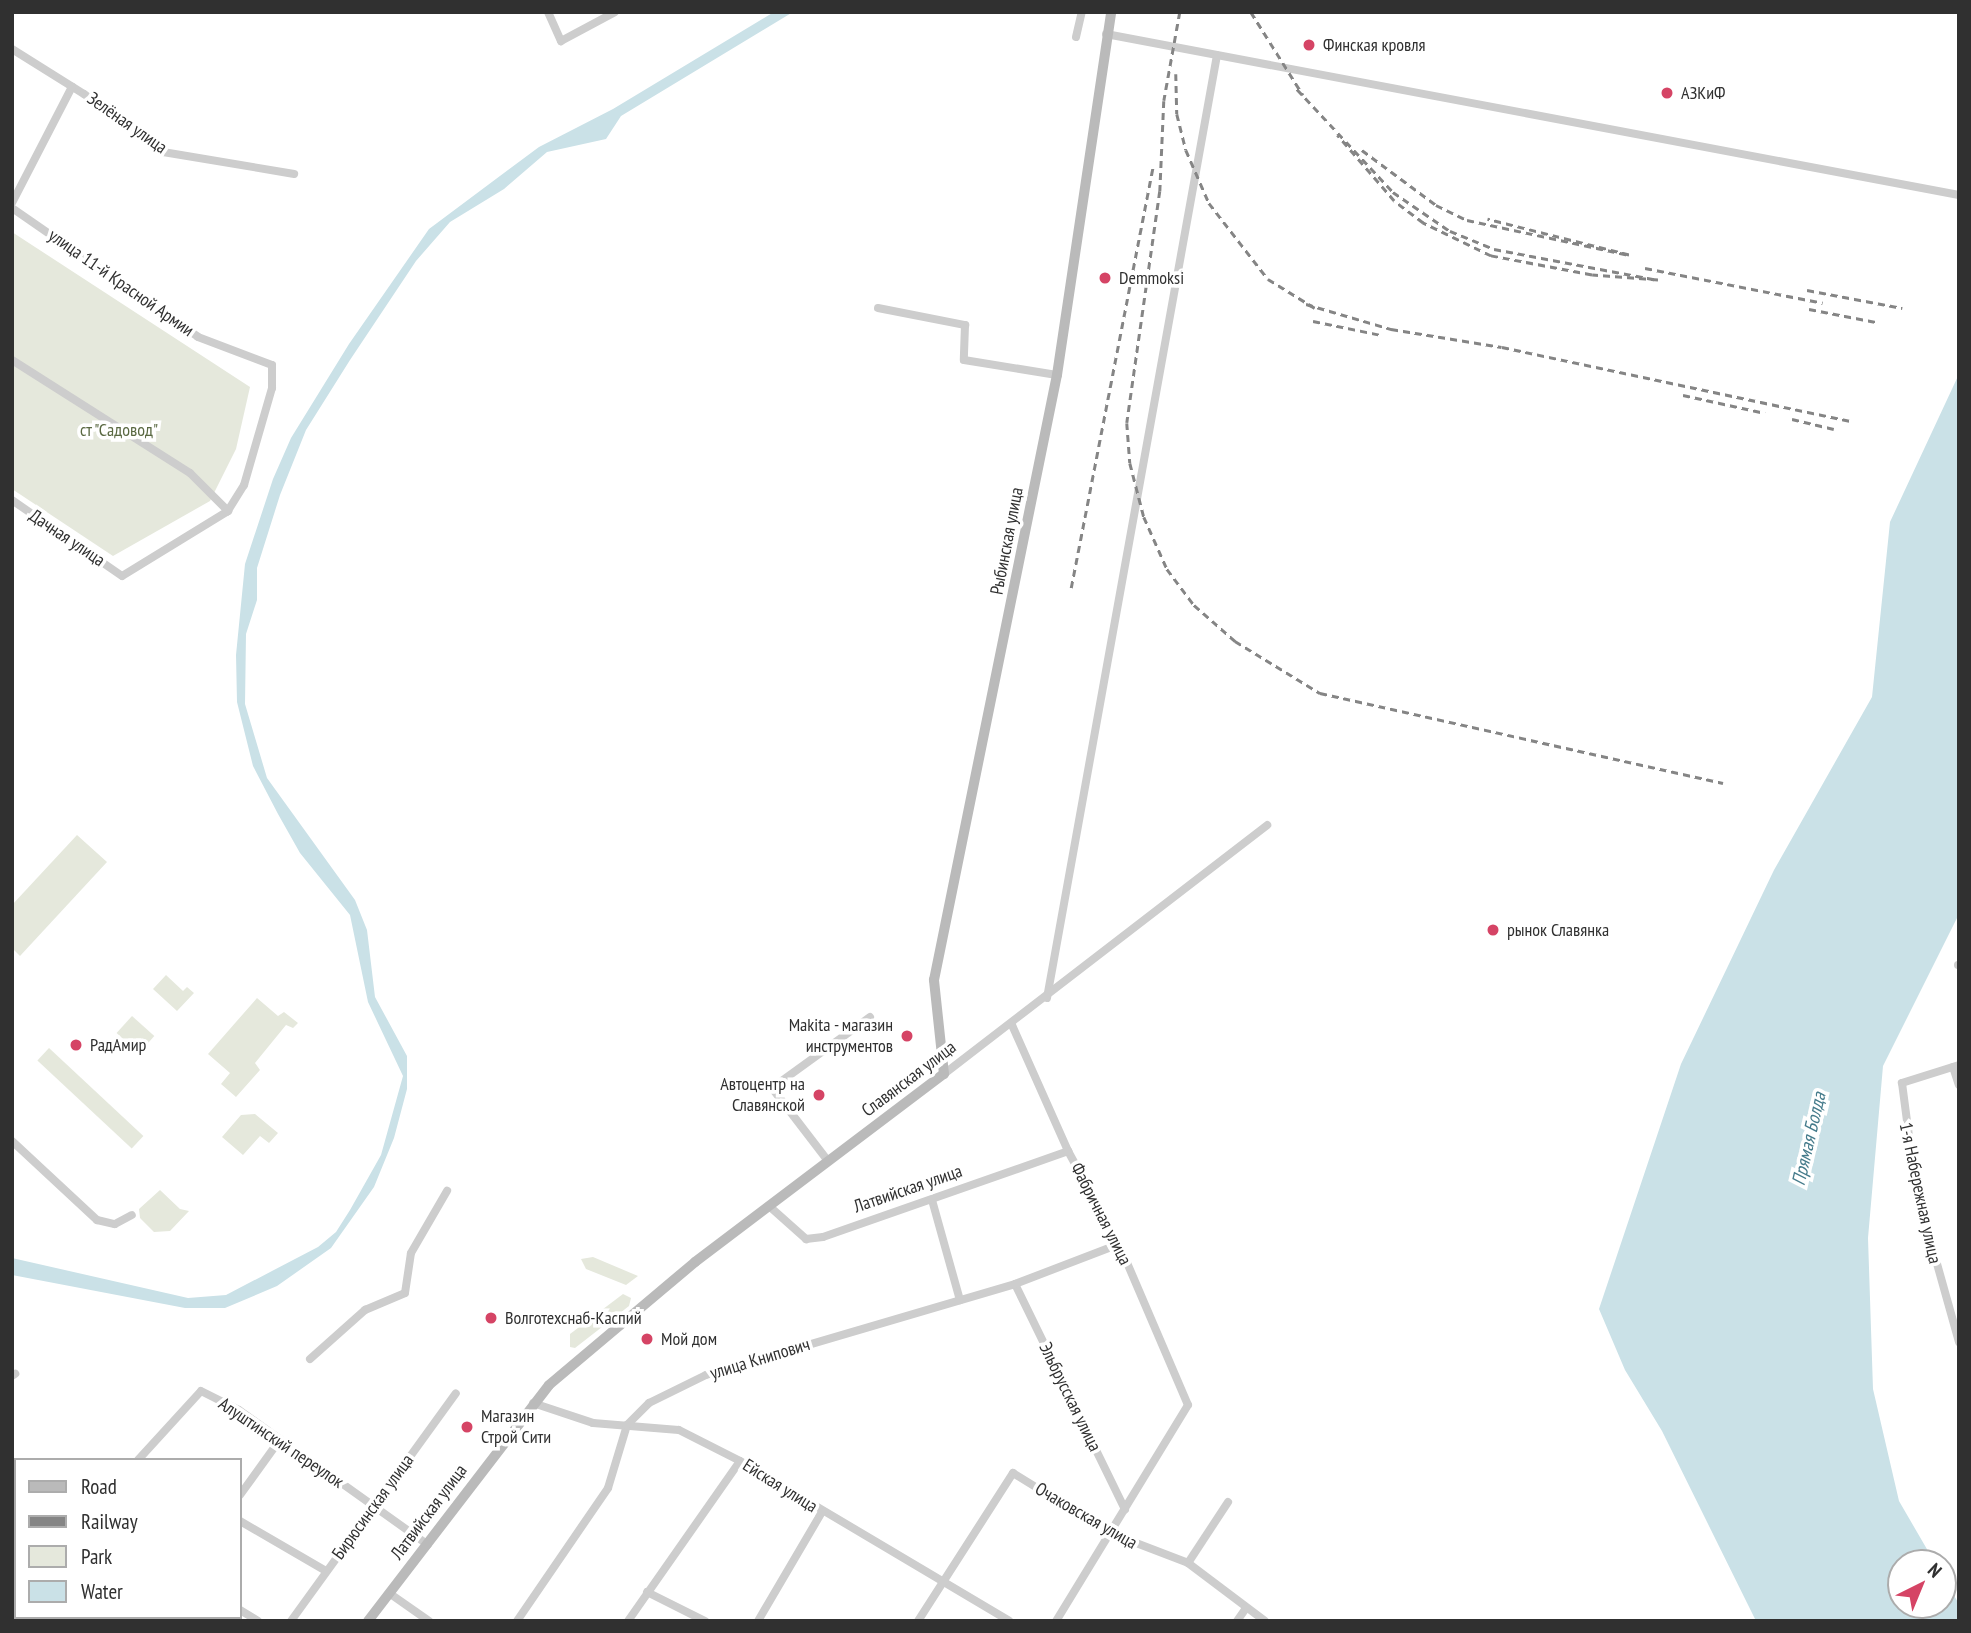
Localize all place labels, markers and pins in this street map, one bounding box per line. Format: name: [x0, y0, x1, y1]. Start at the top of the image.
place label: Финская кровля: [1323, 34, 1426, 56]
marker: Финская кровля: [1301, 37, 1317, 53]
place label: АЗКиФ: [1681, 82, 1725, 104]
marker: АЗКиФ: [1659, 85, 1675, 101]
place label: Demmoksi: [1119, 267, 1184, 289]
marker: Demmoksi: [1097, 270, 1113, 286]
place label: рынок Славянка: [1507, 919, 1609, 941]
marker: рынок Славянка: [1485, 922, 1501, 938]
place label: Makita - магазин инструментов: [787, 1015, 893, 1058]
marker: Makita - магазин инструментов: [899, 1028, 915, 1044]
place label: РадАмир: [90, 1034, 146, 1056]
marker: РадАмир: [68, 1037, 84, 1053]
place label: Автоцентр на Славянской: [720, 1074, 805, 1116]
marker: Автоцентр на Славянской: [811, 1087, 827, 1103]
place label: Волготехснаб-Каспий: [505, 1307, 642, 1329]
marker: Волготехснаб-Каспий: [483, 1310, 499, 1326]
place label: Мой дом: [661, 1328, 717, 1350]
marker: Мой дом: [639, 1331, 655, 1347]
place label: Магазин Строй Сити: [481, 1406, 551, 1448]
marker: Магазин Строй Сити: [459, 1419, 475, 1435]

